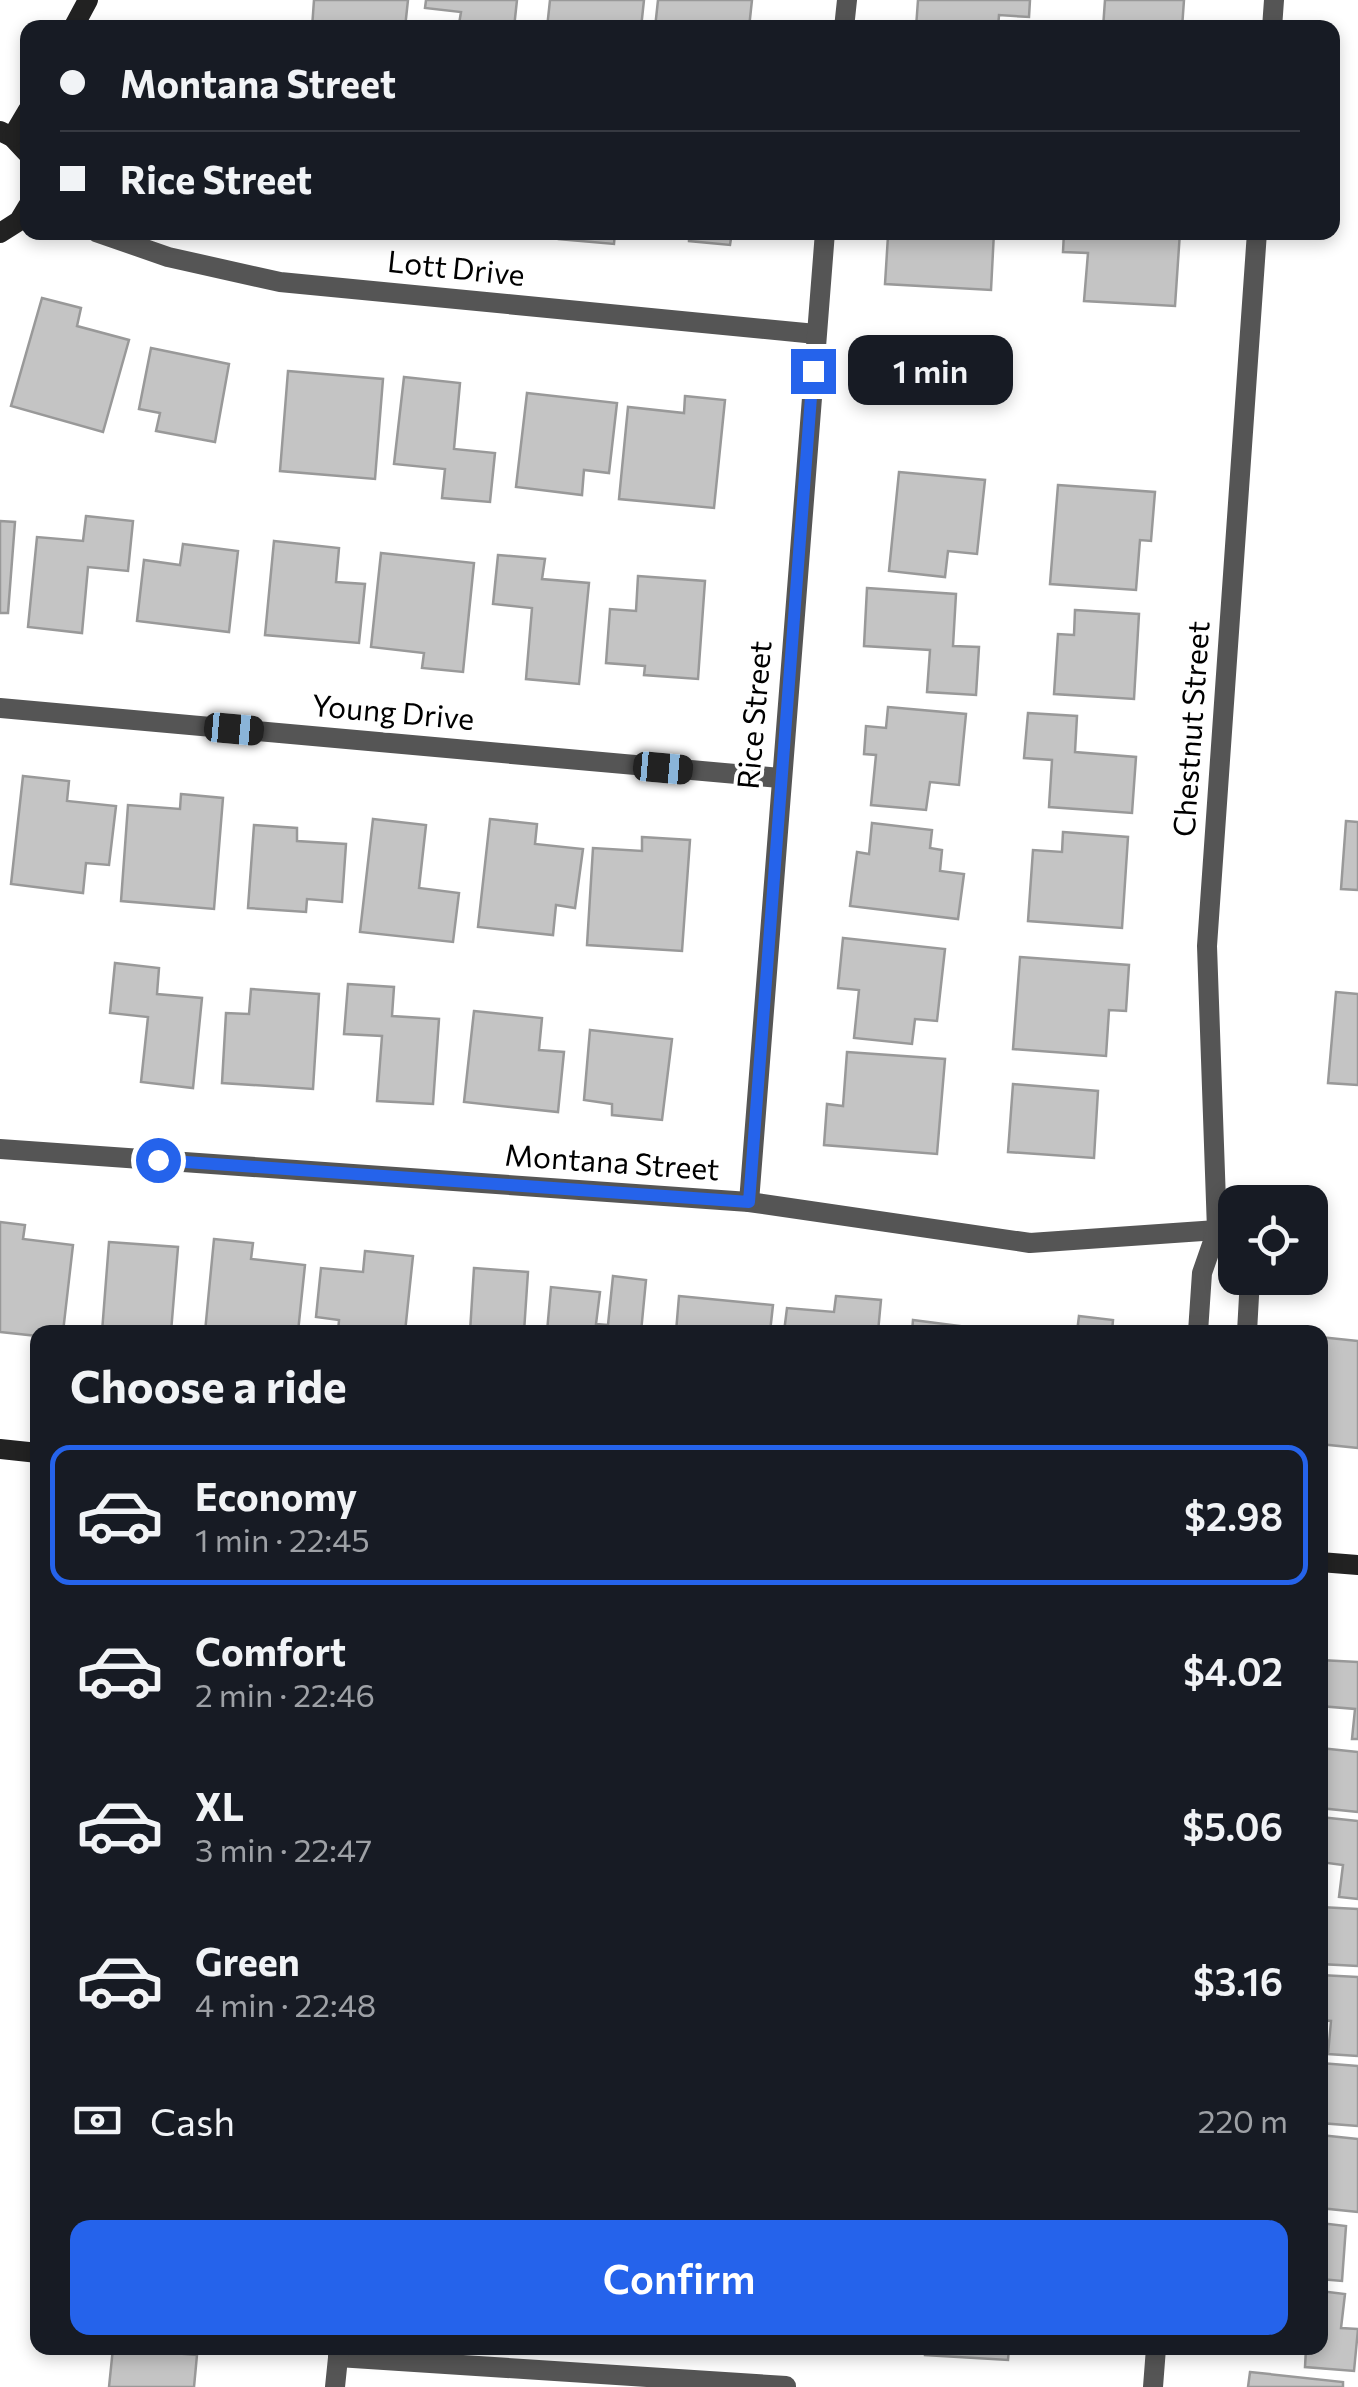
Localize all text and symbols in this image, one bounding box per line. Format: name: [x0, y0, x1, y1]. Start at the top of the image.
text: Montana Street: [120, 59, 396, 106]
text: Rice Street: [120, 155, 312, 202]
street label: Lott Drive: [386, 241, 527, 292]
callout: 1 min: [848, 336, 1013, 406]
route end: [791, 349, 836, 394]
text: 1 min: [893, 350, 968, 390]
street label: Chestnut Street: [1164, 620, 1216, 838]
street label: Rice Street: [728, 639, 777, 791]
street label: Young Drive: [310, 685, 476, 736]
car: [203, 711, 265, 747]
car: [632, 750, 694, 786]
street label: Montana Street: [504, 1135, 721, 1186]
route start: [136, 1138, 181, 1183]
map controls: [1218, 1185, 1328, 1295]
button: locate: [1218, 1185, 1328, 1295]
text: Choose a ride: [70, 1357, 347, 1412]
icon: car: [75, 1470, 165, 1560]
text: Economy: [195, 1472, 357, 1519]
text: $2.98: [1184, 1492, 1283, 1539]
text: 1 min · 22:45: [195, 1519, 370, 1559]
icon: car: [75, 1625, 165, 1715]
text: Comfort: [195, 1627, 346, 1674]
text: $4.02: [1183, 1647, 1283, 1694]
text: 2 min · 22:46: [195, 1674, 375, 1714]
icon: car: [75, 1780, 165, 1870]
text: XL: [195, 1782, 244, 1829]
text: $5.06: [1182, 1802, 1283, 1849]
text: 3 min · 22:47: [195, 1829, 372, 1869]
icon: car: [75, 1935, 165, 2025]
text: Green: [195, 1937, 300, 1984]
text: $3.16: [1193, 1957, 1283, 2004]
text: 4 min · 22:48: [195, 1984, 376, 2024]
icon: cash: [70, 2093, 125, 2148]
text: Cash: [150, 2097, 235, 2144]
text: 220 m: [1198, 2100, 1288, 2140]
button: Confirm: [70, 2220, 1288, 2335]

